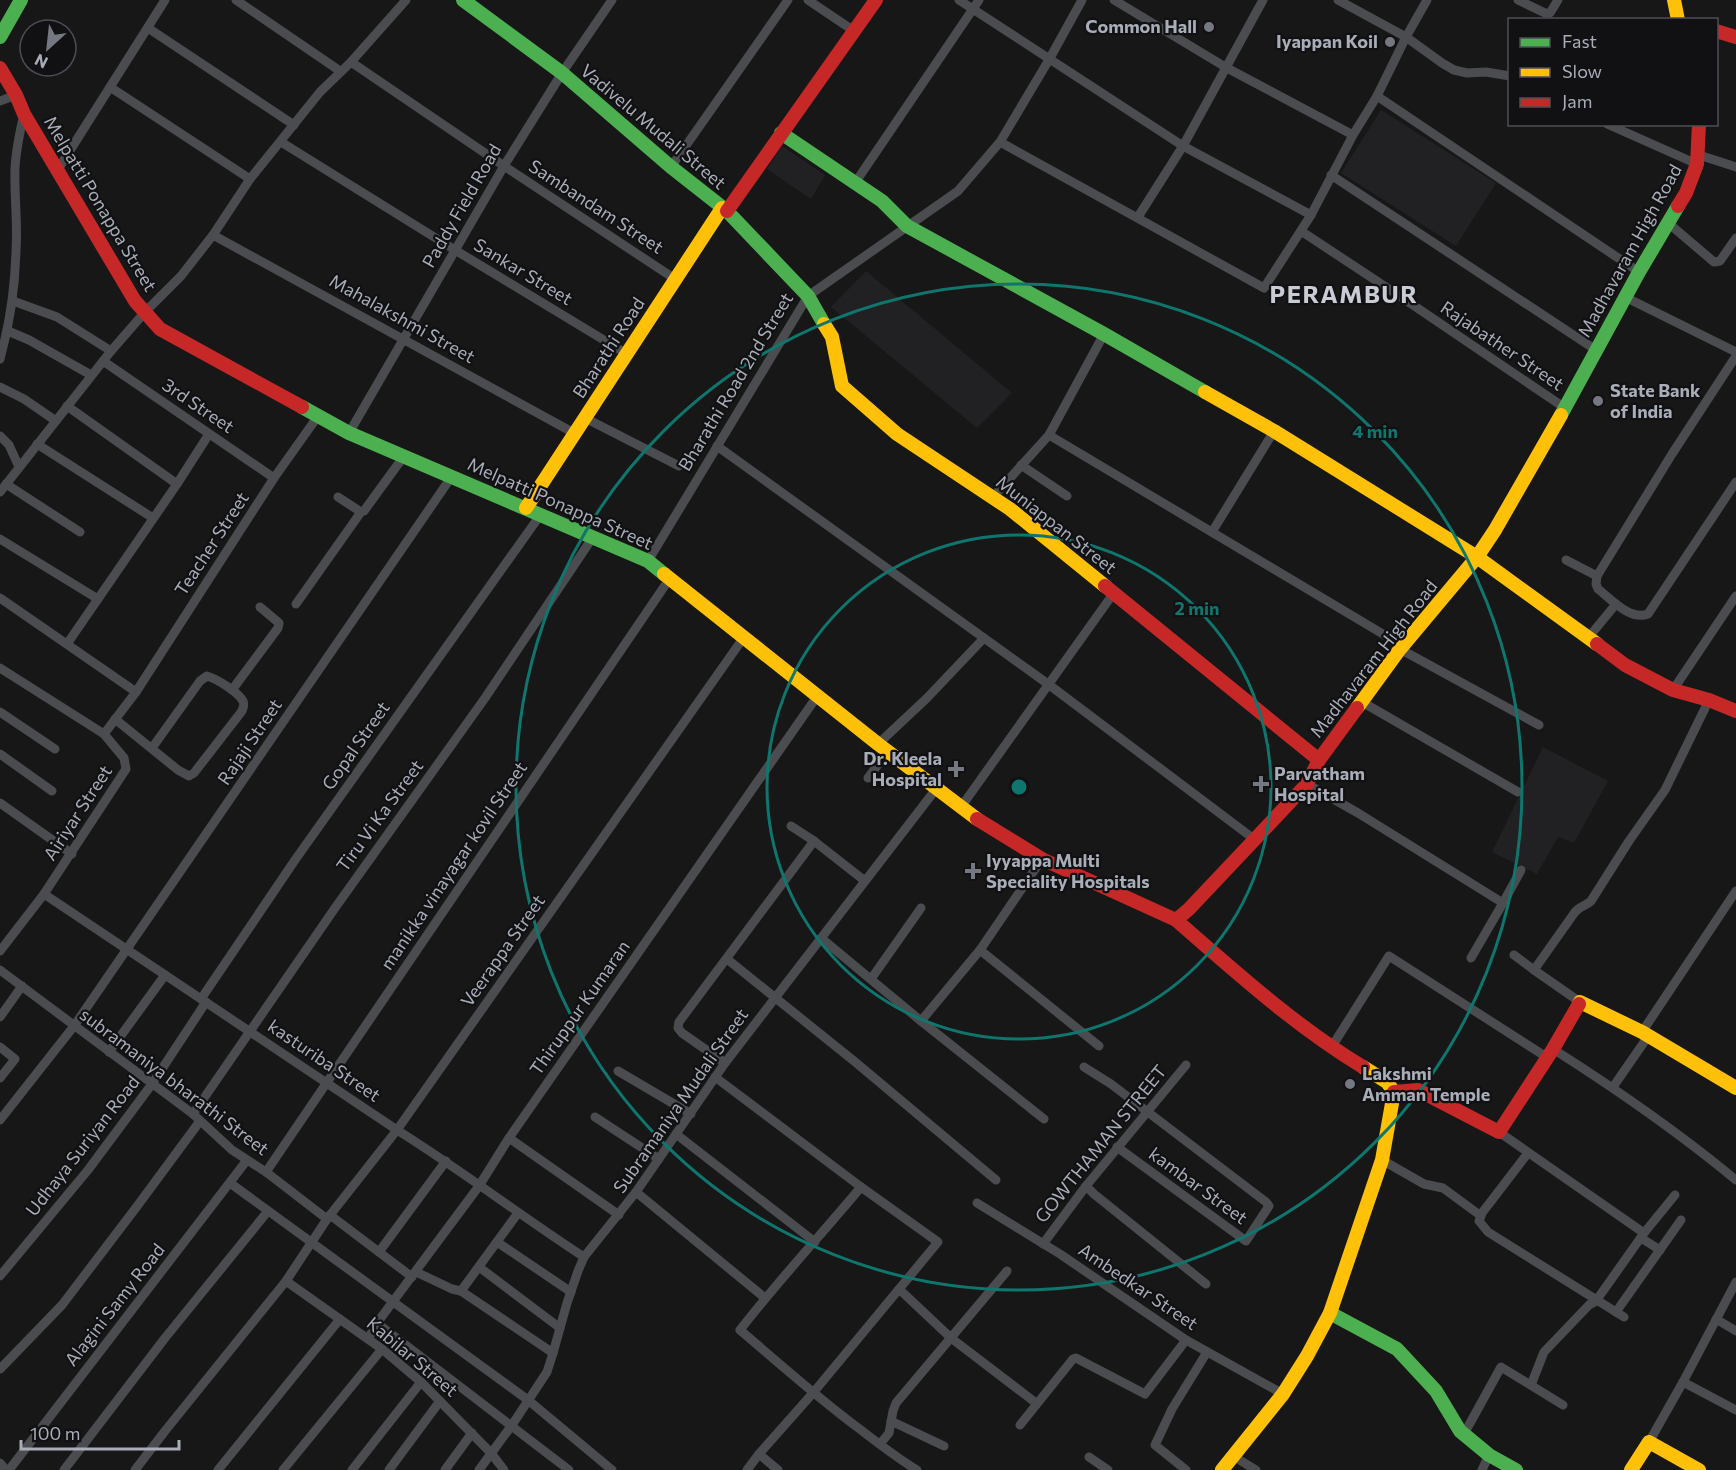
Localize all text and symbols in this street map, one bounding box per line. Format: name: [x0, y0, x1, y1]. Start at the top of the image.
place label: Common Hall: [1085, 15, 1197, 37]
north arrow: [18, 18, 78, 78]
legend: [1508, 18, 1718, 126]
marker: Common Hall: [1202, 20, 1216, 34]
place label: Iyappan Koil: [1276, 30, 1378, 52]
text: Fast: [1562, 30, 1597, 52]
marker: Iyappan Koil: [1383, 35, 1397, 49]
text: N: [31, 51, 51, 73]
street label: Vadivelu Mudali Street: [577, 59, 731, 193]
text: Slow: [1562, 60, 1602, 82]
text: Jam: [1562, 90, 1592, 112]
street label: Melpatti Ponappa Street: [40, 112, 162, 295]
street label: Paddy Field Road: [417, 140, 505, 271]
street label: Sambandam Street: [525, 154, 668, 258]
street label: Madhavaram High Road: [1572, 160, 1686, 341]
street label: Sankar Street: [470, 233, 577, 309]
street label: Mahalakshmi Street: [326, 269, 479, 367]
district label: PERAMBUR: [1270, 279, 1418, 308]
street label: Bharathi Road 2nd Street: [673, 288, 797, 475]
street label: Bharathi Road: [567, 293, 649, 402]
street label: Rajabather Street: [1437, 296, 1568, 395]
street label: 3rd Street: [158, 373, 239, 437]
place label: State Bank of India: [1610, 379, 1701, 422]
marker: State Bank of India: [1591, 394, 1605, 408]
text: 4 min: [1352, 420, 1398, 442]
street label: Melpatti Ponappa Street: [464, 452, 657, 554]
street label: Muniappan Street: [992, 470, 1121, 578]
street label: Teacher Street: [169, 487, 253, 599]
street label: Madhavaram High Road: [1305, 575, 1442, 742]
text: 2 min: [1175, 597, 1219, 619]
street label: Rajaji Street: [212, 694, 286, 789]
street label: Gopal Street: [317, 697, 394, 794]
place label: Dr. Kleela Hospital: [863, 747, 942, 790]
street label: Tiru Vi Ka Street: [331, 755, 427, 876]
street label: manikka vinayagar kovil Street: [375, 757, 531, 974]
marker: Dr. Kleela Hospital: [947, 760, 965, 778]
street label: Airiyar Street: [38, 761, 116, 864]
place label: Parvatham Hospital: [1274, 762, 1365, 805]
marker: Parvatham Hospital: [1252, 775, 1270, 793]
centre of rings: [1009, 777, 1029, 797]
place label: Iyyappa Multi Speciality Hospitals: [986, 849, 1150, 892]
marker: Iyyappa Multi Speciality Hospitals: [964, 862, 982, 880]
street label: Veerappa Street: [455, 890, 549, 1011]
street label: Thiruppur Kumaran: [524, 936, 634, 1079]
street label: subramaniya bharathi Street: [76, 1003, 273, 1159]
street label: Subramaniya Mudali Street: [608, 1004, 752, 1197]
street label: kasturiba Street: [264, 1014, 385, 1106]
street label: GOWTHAMAN STREET: [1030, 1060, 1171, 1227]
place label: Lakshmi Amman Temple: [1362, 1062, 1490, 1105]
street label: Udhaya Suriyan Road: [21, 1071, 144, 1220]
marker: Lakshmi Amman Temple: [1343, 1077, 1357, 1091]
street label: kambar Street: [1145, 1142, 1252, 1228]
street label: Ambedkar Street: [1075, 1238, 1202, 1334]
street label: Alagini Samy Road: [60, 1239, 169, 1370]
street label: Kabilar Street: [363, 1312, 463, 1401]
scale bar: [21, 1413, 178, 1451]
text: 100 m: [30, 1422, 80, 1444]

